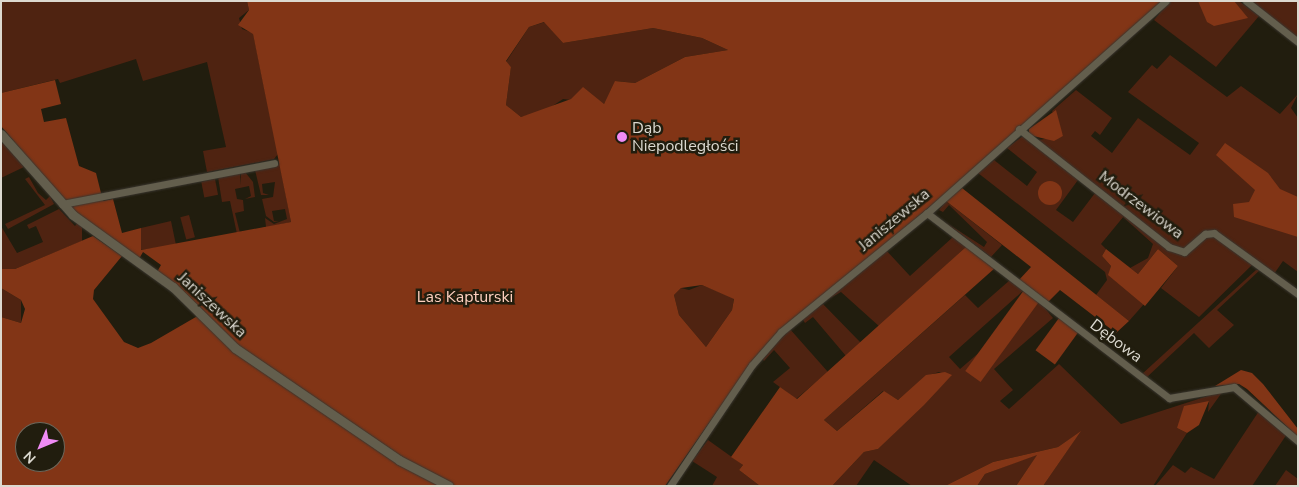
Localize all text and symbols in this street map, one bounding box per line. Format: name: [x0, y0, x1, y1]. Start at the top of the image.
place label: Dąb Niepodległości: [632, 118, 739, 156]
marker: Dąb Niepodległości: [616, 131, 628, 143]
street label: Modrzewiowa: [1095, 167, 1187, 243]
street label: Janiszewska: [854, 185, 934, 255]
street label: Janiszewska: [174, 268, 250, 342]
park label: Las Kapturski: [417, 287, 513, 307]
street label: Dębowa: [1086, 315, 1146, 367]
north arrow: [15, 422, 65, 472]
text: N: [19, 447, 40, 468]

